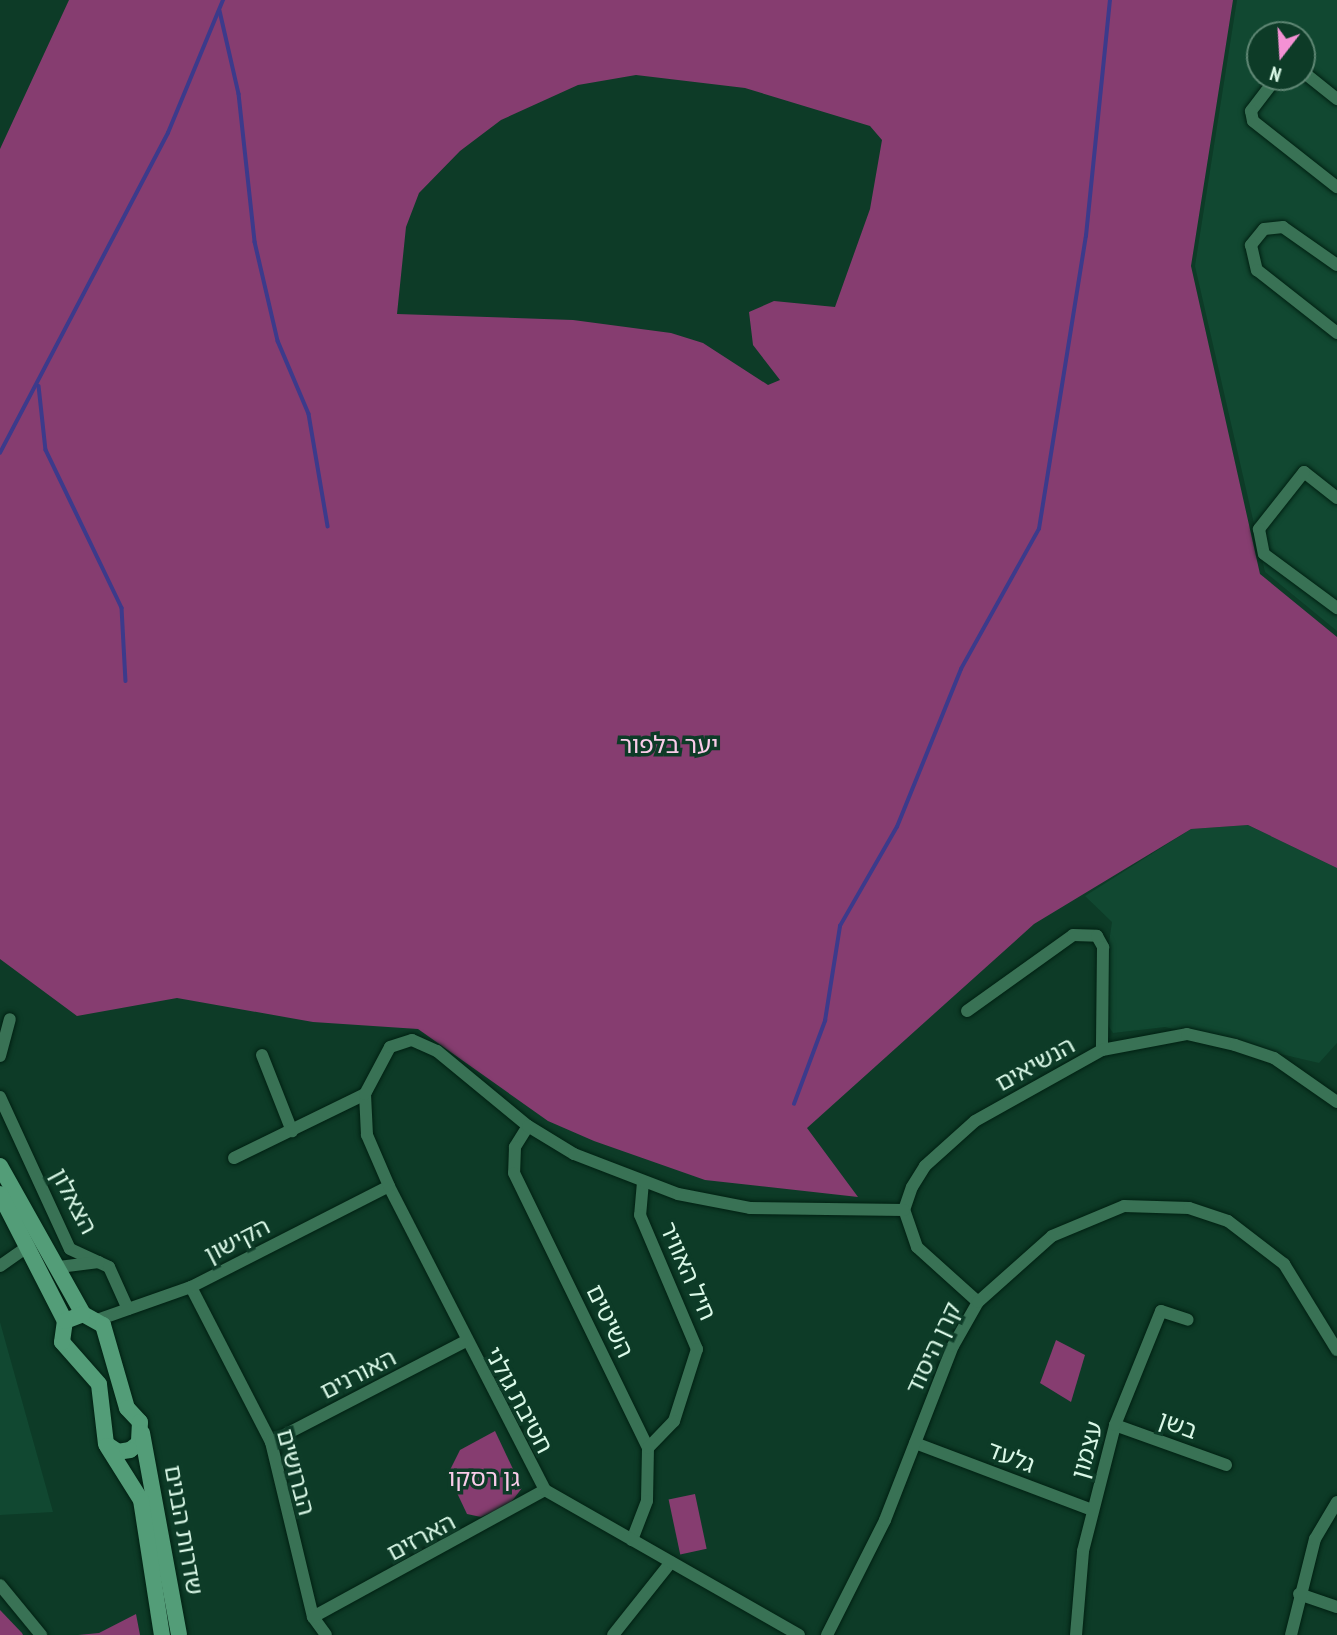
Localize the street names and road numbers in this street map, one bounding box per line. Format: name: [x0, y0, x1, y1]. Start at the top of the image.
street label: הנשיאים: [990, 1031, 1080, 1097]
street label: הצאלון: [45, 1163, 103, 1239]
street label: הקישון: [199, 1211, 275, 1269]
street label: חיל האוויר: [654, 1217, 722, 1325]
street label: השיטים: [580, 1280, 640, 1362]
street label: קרן היסוד: [899, 1297, 967, 1399]
street label: חטיבת גולני: [479, 1342, 559, 1458]
street label: האורנים: [315, 1343, 401, 1405]
street label: בשן: [1155, 1405, 1201, 1445]
street label: עצמון: [1065, 1418, 1109, 1482]
street label: הברושים: [271, 1426, 321, 1518]
street label: גלעד: [983, 1435, 1039, 1479]
street label: שדרות הבנים: [158, 1463, 210, 1597]
street label: הארזים: [382, 1507, 460, 1567]

